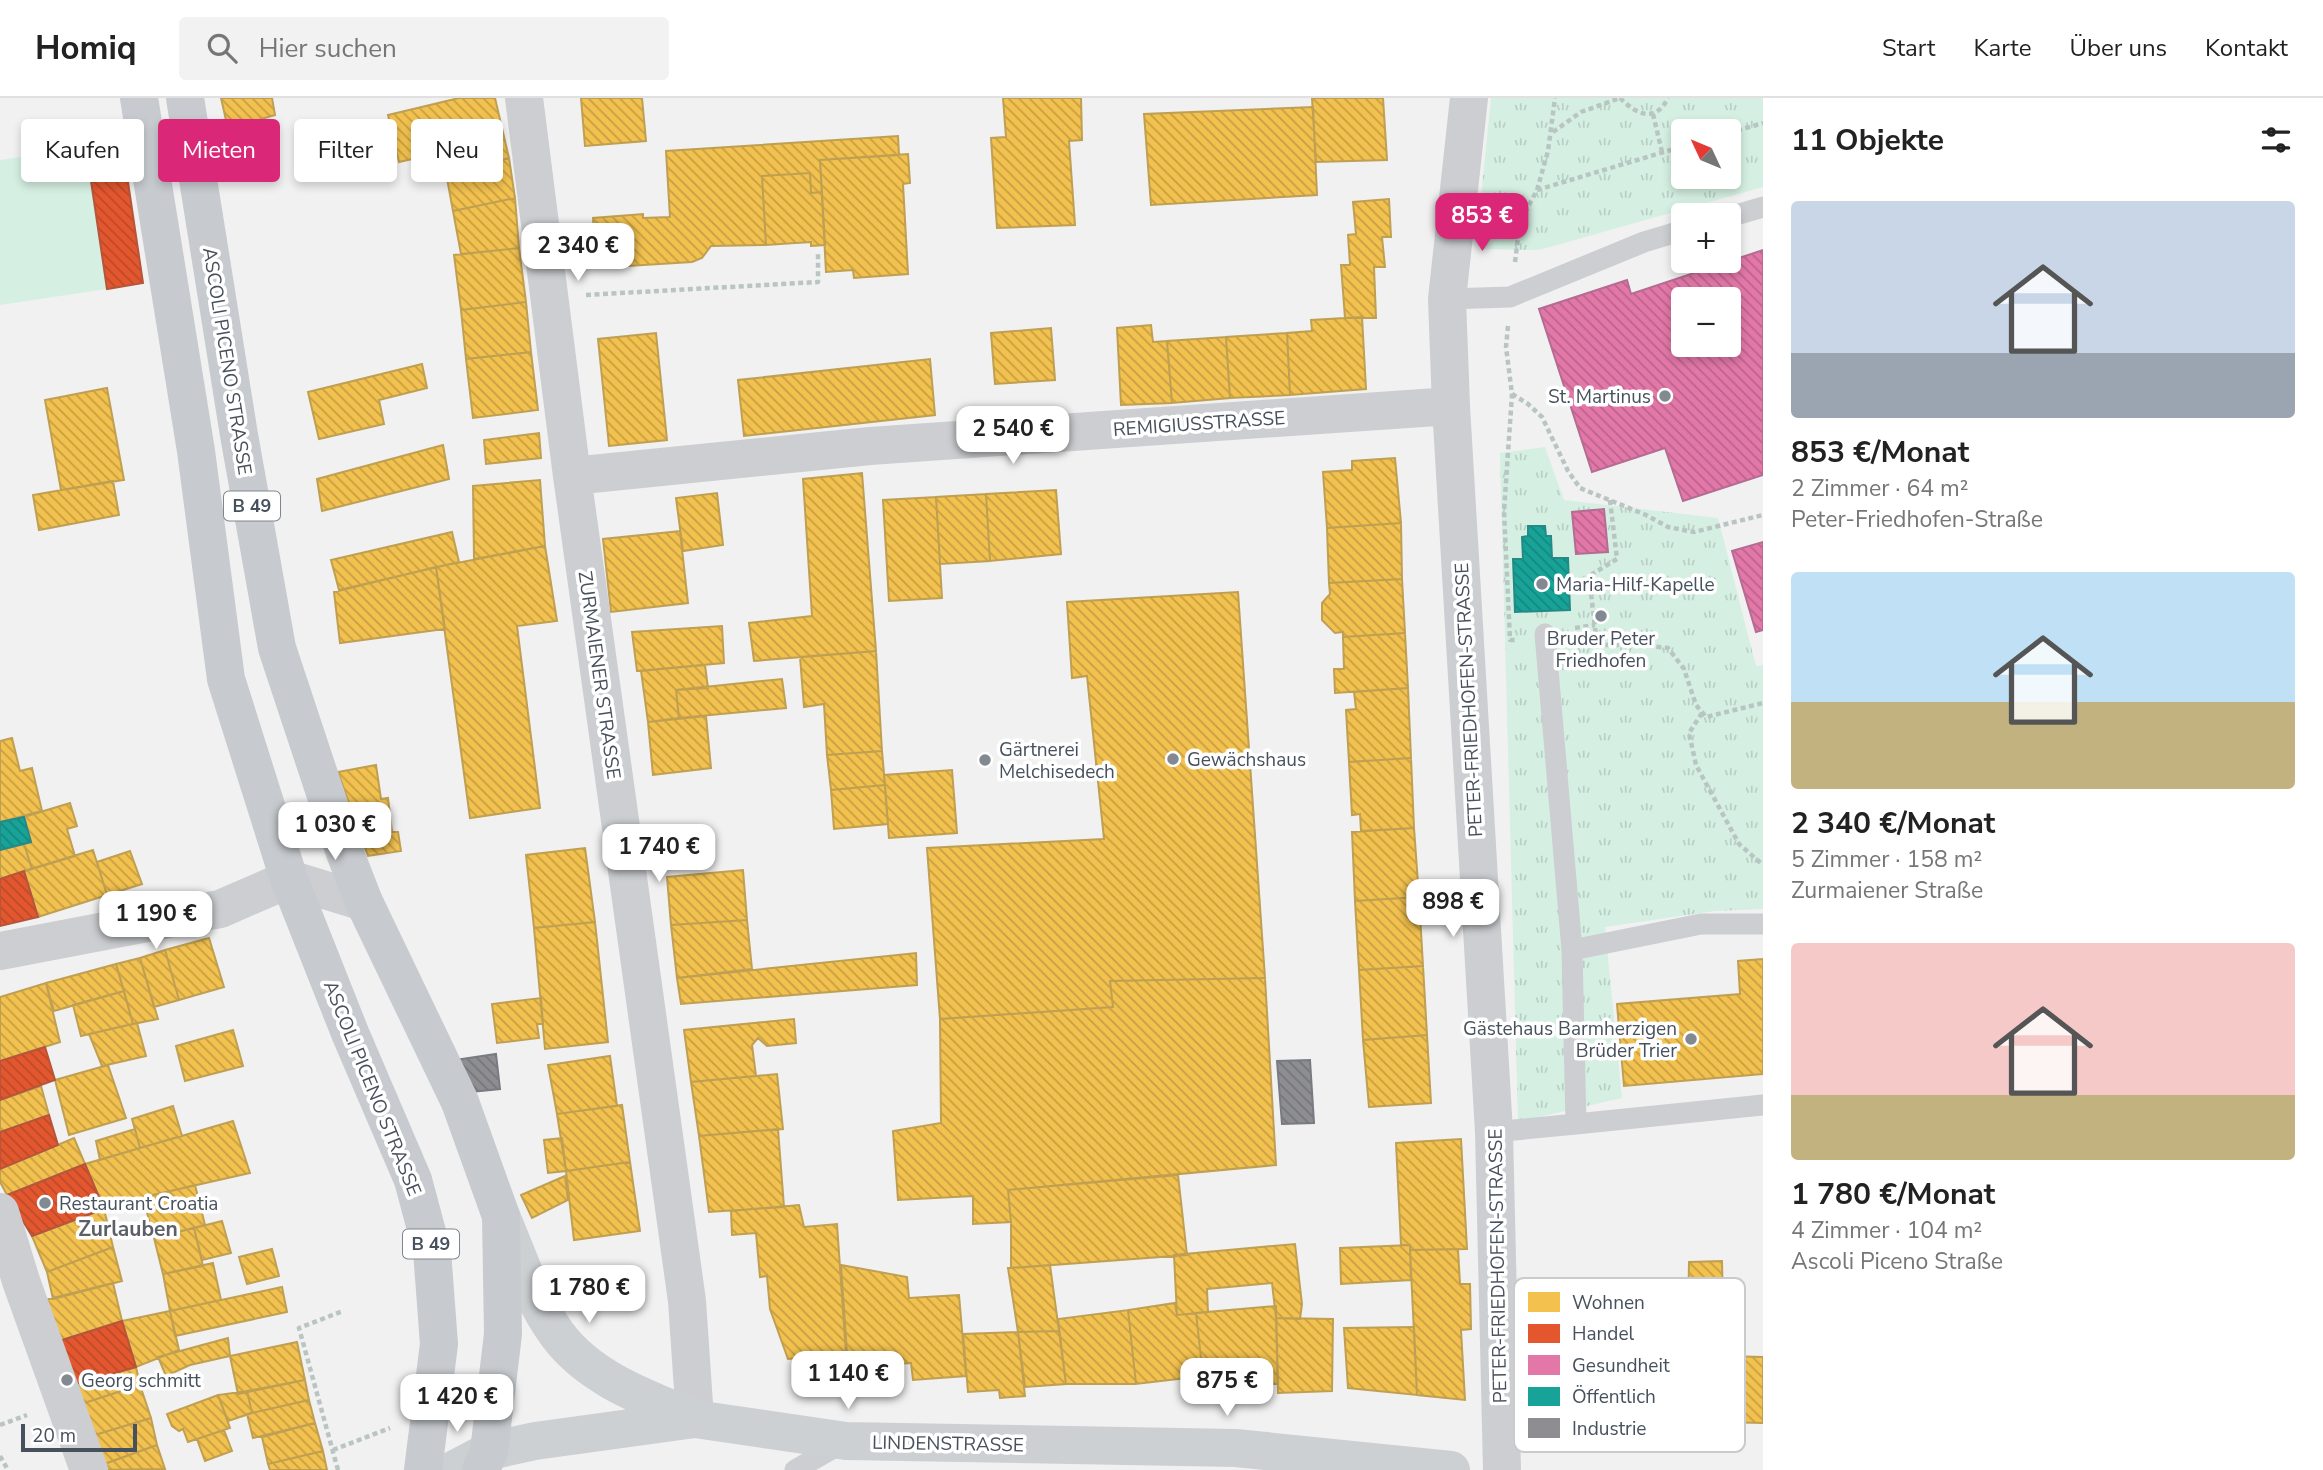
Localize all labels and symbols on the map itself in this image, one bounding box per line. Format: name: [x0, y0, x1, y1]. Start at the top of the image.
north arrow: [1671, 119, 1741, 189]
pin: 853 €: [1433, 194, 1531, 253]
pin: 2 340 €: [513, 223, 643, 283]
street label: ASCOLI PICENO STRASSE: [196, 245, 258, 477]
place label: St. Martinus: [1548, 384, 1651, 410]
marker: St. Martinus: [1657, 388, 1673, 404]
street label: REMIGIUSSTRASSE: [1112, 405, 1286, 443]
pin: 2 540 €: [948, 406, 1078, 466]
road number: B 49: [224, 492, 280, 520]
street label: PETER-FRIEDHOFEN-STRASSE: [1449, 562, 1489, 838]
street label: ZURMAIENER STRASSE: [572, 569, 626, 781]
place label: Maria-Hilf-Kapelle: [1556, 572, 1715, 598]
marker: Maria-Hilf-Kapelle: [1534, 576, 1550, 592]
marker: Bruder Peter Friedhofen: [1593, 608, 1609, 624]
place label: Bruder Peter Friedhofen: [1547, 626, 1655, 674]
place label: Gärtnerei Melchisedech: [999, 737, 1115, 785]
place label: Gewächshaus: [1187, 747, 1306, 773]
marker: Gewächshaus: [1165, 751, 1181, 767]
marker: Gärtnerei Melchisedech: [977, 752, 993, 768]
pin: 1 030 €: [270, 802, 400, 862]
pin: 1 740 €: [594, 824, 724, 884]
pin: 898 €: [1404, 880, 1502, 939]
pin: 1 190 €: [91, 892, 221, 951]
street label: ASCOLI PICENO STRASSE: [317, 977, 427, 1200]
place label: Gästehaus Barmherzigen Brüder Trier: [1463, 1016, 1677, 1064]
marker: Gästehaus Barmherzigen Brüder Trier: [1683, 1031, 1699, 1047]
street label: PETER-FRIEDHOFEN-STRASSE: [1483, 1128, 1513, 1404]
place label: Restaurant Croatia: [59, 1191, 218, 1217]
marker: Restaurant Croatia: [37, 1195, 53, 1211]
district label: Zurlauben: [78, 1215, 178, 1243]
road number: B 49: [403, 1230, 459, 1259]
pin: 1 780 €: [524, 1266, 654, 1325]
legend: [1514, 1278, 1745, 1452]
text: Wohnen: [1572, 1290, 1645, 1316]
text: Handel: [1572, 1321, 1635, 1347]
pin: 1 140 €: [783, 1352, 913, 1411]
text: Gesundheit: [1572, 1353, 1670, 1379]
pin: 875 €: [1178, 1358, 1276, 1418]
place label: Georg schmitt: [81, 1368, 201, 1394]
marker: Georg schmitt: [59, 1372, 75, 1388]
pin: 1 420 €: [392, 1374, 522, 1434]
text: Öffentlich: [1572, 1384, 1656, 1410]
text: Industrie: [1572, 1416, 1646, 1442]
scale bar: [21, 1421, 136, 1453]
street label: LINDENSTRASSE: [872, 1430, 1024, 1458]

